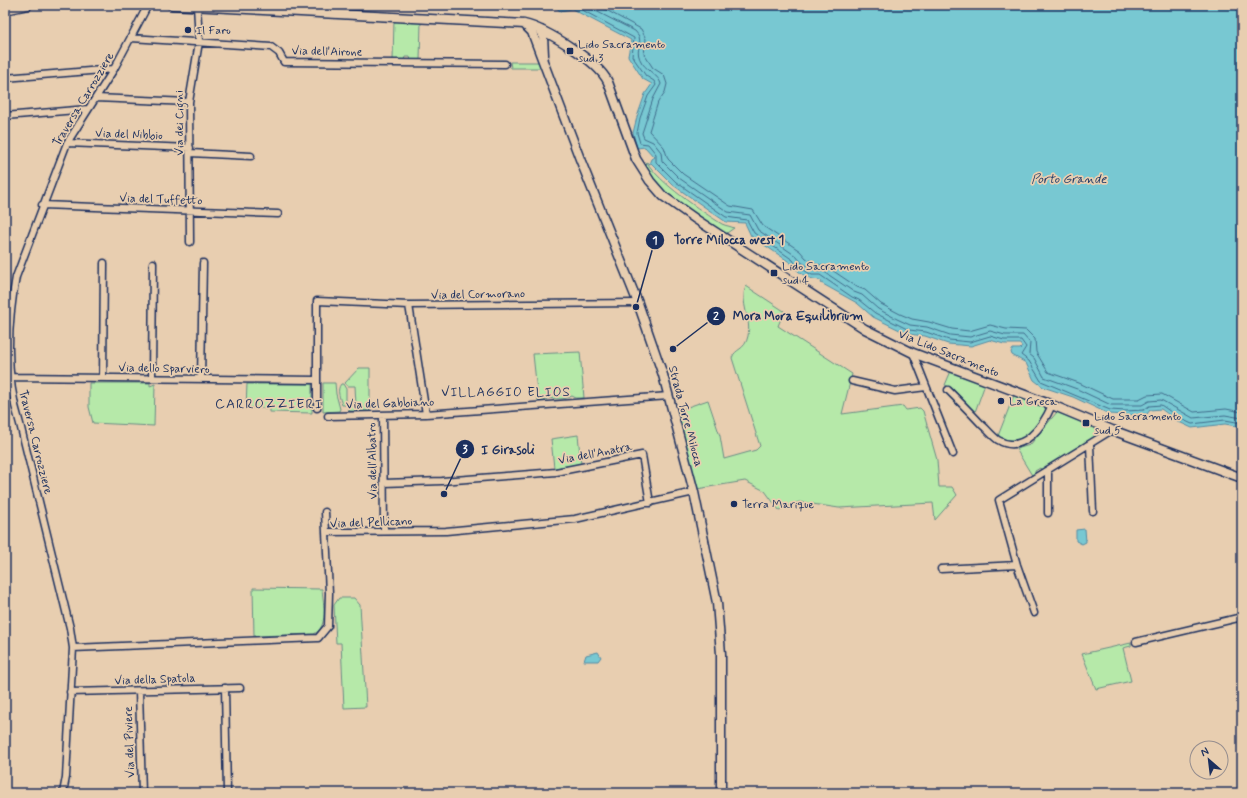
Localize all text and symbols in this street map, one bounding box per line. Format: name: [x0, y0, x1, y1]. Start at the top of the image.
place label: Il Faro: [196, 23, 231, 39]
marker: Il Faro: [183, 25, 193, 35]
place label: Lido Sacramento sud 3: [578, 37, 666, 67]
street label: Via dell'Airone: [291, 43, 363, 61]
marker: Lido Sacramento sud 3: [565, 46, 575, 56]
street label: Traversa Carrozziere: [49, 49, 119, 150]
street label: Via dei Cigni: [172, 90, 189, 156]
street label: Via del Nibbio: [95, 126, 163, 144]
water label: Porto Grande: [1031, 171, 1107, 188]
street label: Via del Tuffetto: [119, 191, 203, 209]
callout: Torre Milocca ovest 1: [645, 227, 792, 252]
text: Torre Milocca ovest 1: [674, 232, 785, 249]
text: 1: [652, 233, 658, 249]
place label: Lido Sacramento sud 4: [782, 259, 870, 289]
marker: Lido Sacramento sud 4: [769, 268, 779, 278]
street label: Via del Cormorano: [431, 286, 525, 304]
callout: Mora Mora Equilibrium: [706, 303, 869, 328]
text: Mora Mora Equilibrium: [733, 308, 863, 325]
text: 2: [713, 309, 719, 325]
street label: Via Lido Sacramento: [896, 326, 1001, 381]
street label: Via dello Sparviero: [118, 360, 210, 378]
street label: Strada Torre Milocca: [664, 364, 706, 468]
district label: VILLAGGIO ELIOS: [441, 384, 571, 401]
street label: Traversa Carrozziere: [14, 388, 56, 497]
street label: Via del Gabbiano: [346, 394, 435, 414]
place label: La Greca: [1009, 394, 1058, 410]
district label: CARROZZIERI: [215, 395, 323, 413]
marker: La Greca: [996, 396, 1006, 406]
place label: Lido Sacramento sud 5: [1094, 409, 1182, 439]
marker: Lido Sacramento sud 5: [1081, 418, 1091, 428]
street label: Via dell'Albatro: [364, 422, 382, 500]
callout: I Girasoli: [455, 437, 542, 462]
street label: Via dell'Anatra: [557, 439, 634, 469]
text: 3: [462, 442, 468, 458]
text: I Girasoli: [481, 442, 535, 459]
place label: Terra Marique: [742, 497, 814, 513]
marker: Terra Marique: [729, 499, 739, 509]
street label: Via del Pellicano: [330, 514, 413, 532]
street label: Via della Spatola: [114, 671, 196, 689]
street label: Via del Piviere: [121, 706, 139, 778]
north arrow: [1189, 740, 1229, 780]
text: N: [1198, 744, 1211, 760]

